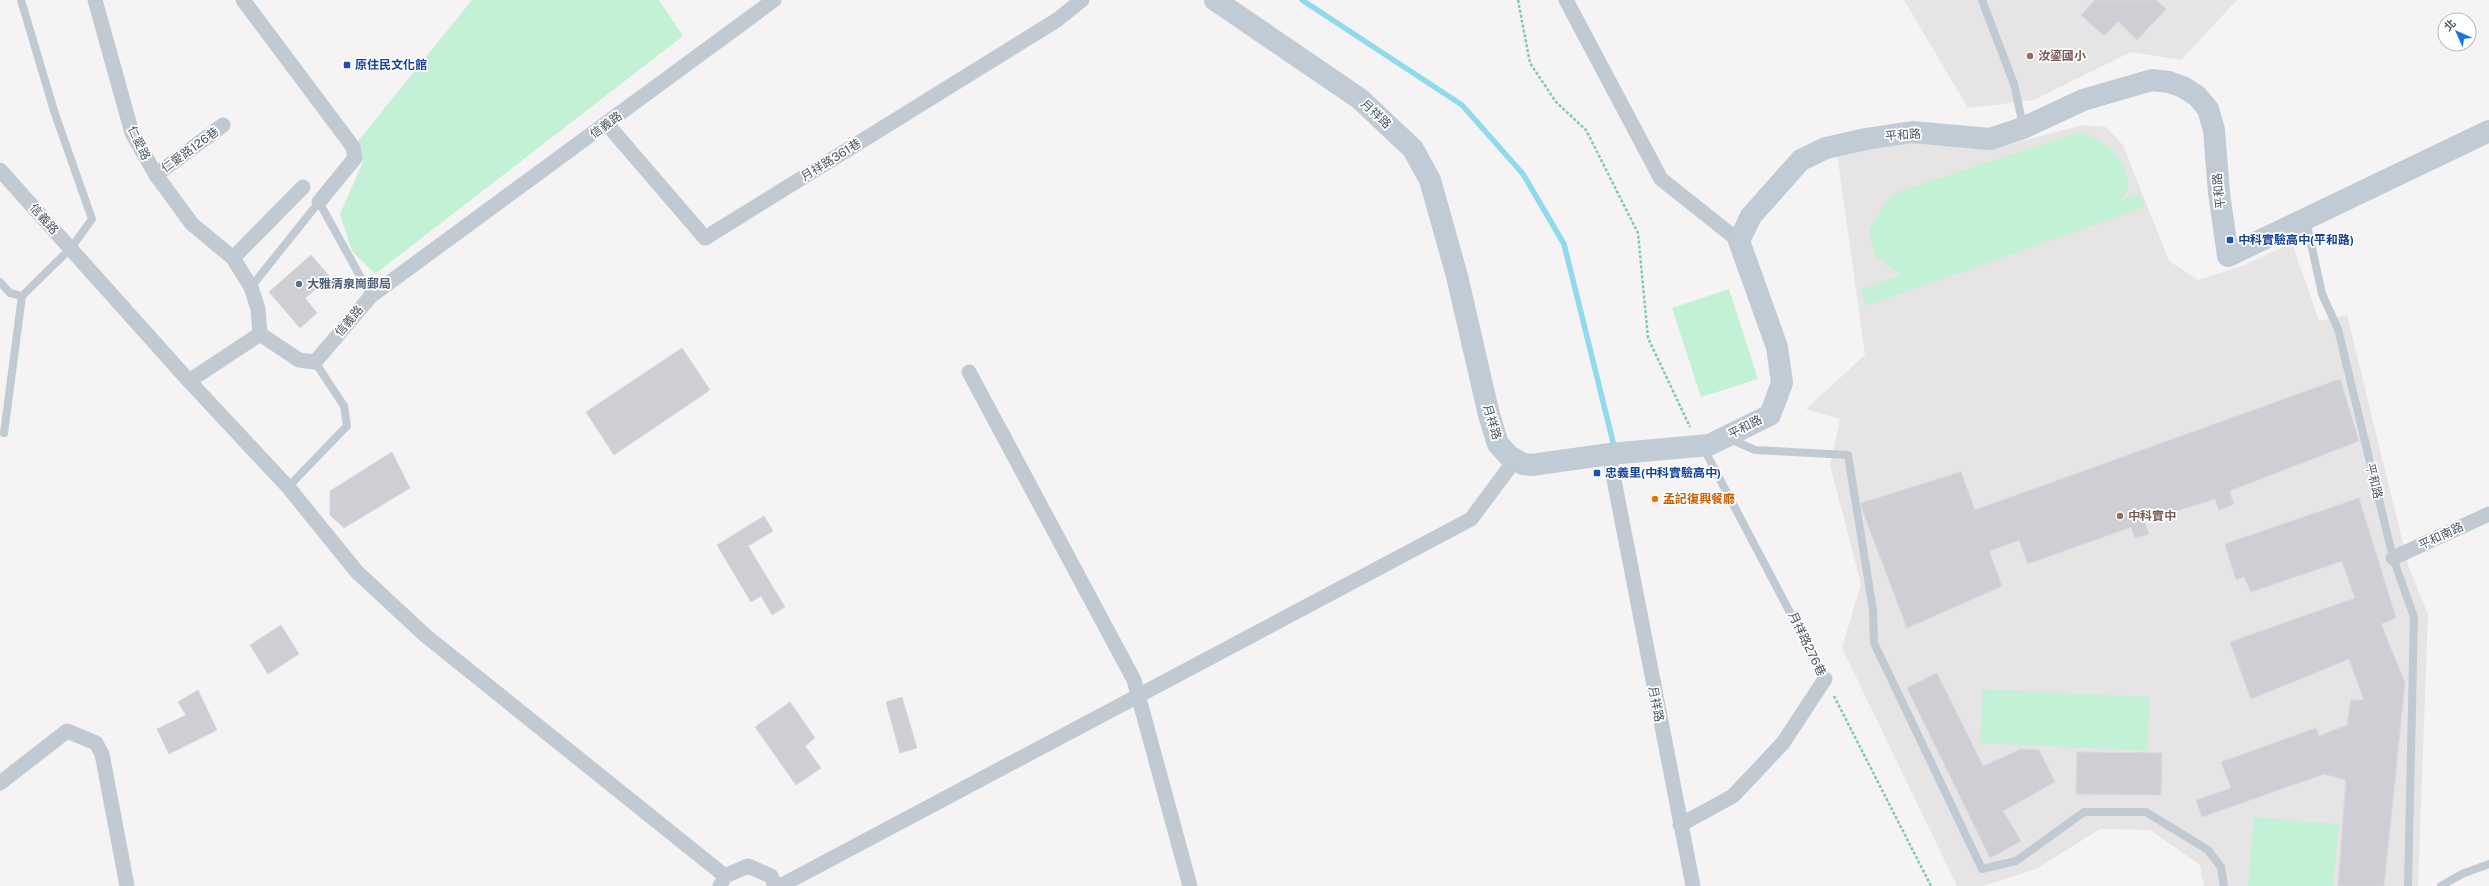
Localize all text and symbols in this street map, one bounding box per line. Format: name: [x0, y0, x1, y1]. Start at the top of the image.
north arrow: [2437, 12, 2477, 52]
text: 北: [2442, 17, 2458, 33]
place label: 汝鎏國小: [2038, 49, 2086, 63]
marker: 汝鎏國小: [2025, 51, 2035, 61]
place label: 原住民文化館: [355, 58, 427, 72]
marker: 原住民文化館: [342, 60, 352, 70]
street label: 月祥路: [1358, 97, 1394, 131]
street label: 信義路: [587, 109, 625, 141]
street label: 仁愛路: [125, 124, 153, 162]
street label: 仁愛路126巷: [159, 124, 221, 176]
street label: 平和路: [1885, 127, 1921, 143]
street label: 月祥路361巷: [799, 136, 863, 184]
street label: 平和路: [2210, 172, 2228, 210]
street label: 信義路: [27, 201, 61, 237]
place label: 中科實驗高中(平和路): [2238, 233, 2354, 247]
marker: 中科實驗高中(平和路): [2225, 235, 2235, 245]
place label: 大雅清泉崗郵局: [307, 277, 391, 291]
marker: 大雅清泉崗郵局: [294, 279, 304, 289]
street label: 信義路: [332, 303, 366, 339]
street label: 月祥路: [1480, 403, 1504, 441]
street label: 平和路: [1726, 413, 1764, 441]
street label: 平和路: [2363, 462, 2385, 500]
place label: 忠義里(中科實驗高中): [1605, 466, 1721, 480]
marker: 忠義里(中科實驗高中): [1592, 468, 1602, 478]
place label: 孟記復興餐廳: [1663, 492, 1735, 506]
marker: 孟記復興餐廳: [1650, 494, 1660, 504]
place label: 中科實中: [2128, 509, 2176, 523]
marker: 中科實中: [2115, 511, 2125, 521]
street label: 平和南路: [2416, 520, 2466, 552]
street label: 月祥路276巷: [1785, 610, 1829, 678]
street label: 月祥路: [1646, 685, 1666, 723]

